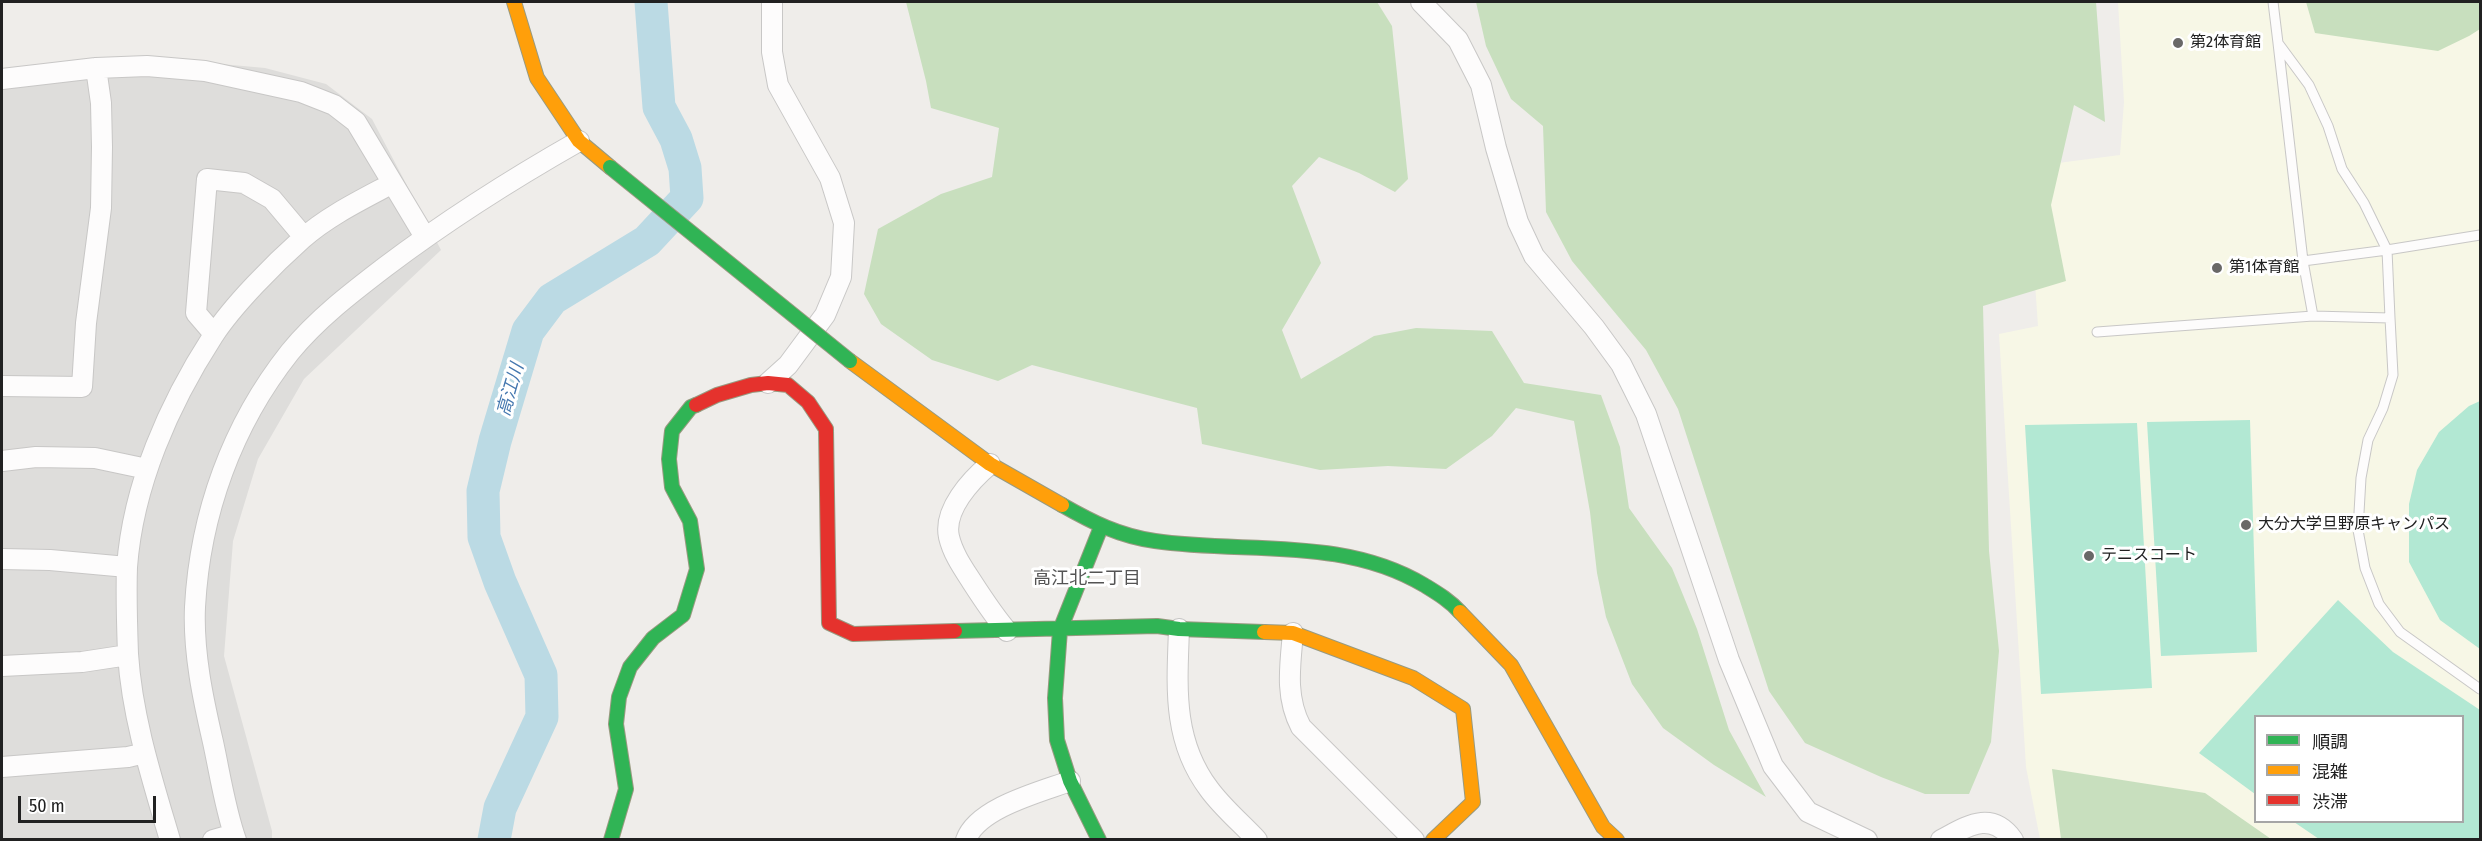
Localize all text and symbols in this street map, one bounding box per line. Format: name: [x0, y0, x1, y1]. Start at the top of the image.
place label: 第2体育館: [2190, 33, 2261, 53]
marker: 第2体育館: [2171, 36, 2185, 50]
place label: 第1体育館: [2229, 258, 2299, 278]
marker: 第1体育館: [2210, 261, 2224, 275]
water label: 高江川: [493, 361, 529, 419]
place label: 大分大学旦野原キャンパス: [2258, 515, 2450, 535]
marker: 大分大学旦野原キャンパス: [2239, 518, 2253, 532]
place label: テニスコート: [2101, 546, 2197, 566]
marker: テニスコート: [2082, 549, 2096, 563]
district label: 高江北二丁目: [1033, 568, 1141, 590]
legend: [2254, 715, 2464, 823]
text: 順調: [2312, 731, 2348, 753]
text: 混雑: [2312, 761, 2348, 783]
scale bar: [21, 784, 159, 822]
text: 渋滞: [2312, 791, 2348, 813]
text: 50 m: [29, 795, 65, 817]

